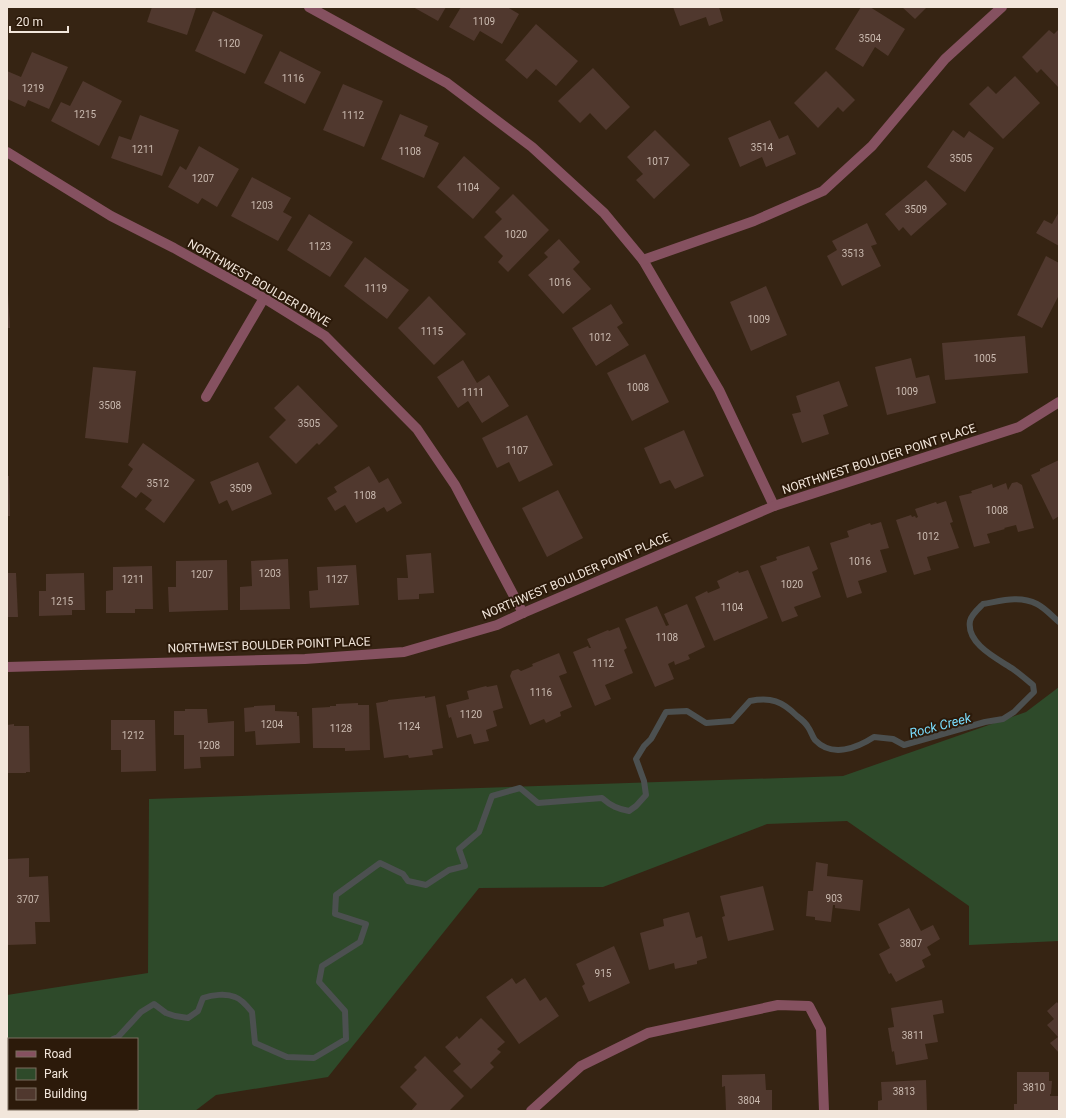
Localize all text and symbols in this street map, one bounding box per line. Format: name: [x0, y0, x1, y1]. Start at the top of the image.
scale bar: [10, 8, 68, 34]
text: 20 m: [16, 15, 43, 29]
house number: 1109: [473, 16, 495, 27]
house number: 3504: [859, 33, 882, 44]
house number: 1120: [218, 38, 241, 49]
house number: 1116: [282, 73, 305, 84]
house number: 1219: [22, 83, 44, 94]
house number: 1215: [74, 109, 97, 120]
house number: 1112: [342, 110, 365, 121]
house number: 3514: [751, 142, 774, 153]
house number: 1211: [132, 144, 154, 155]
house number: 1108: [399, 146, 422, 157]
house number: 3505: [950, 153, 973, 164]
house number: 1017: [647, 156, 670, 167]
house number: 1207: [192, 173, 215, 184]
house number: 1104: [457, 182, 480, 193]
house number: 1203: [251, 200, 273, 211]
house number: 3509: [905, 204, 927, 215]
house number: 1020: [505, 229, 528, 240]
street label: NORTHWEST BOULDER DRIVE: [185, 236, 333, 330]
house number: 1123: [309, 241, 331, 252]
house number: 3513: [842, 248, 864, 259]
house number: 1016: [549, 277, 572, 288]
house number: 1119: [365, 283, 387, 294]
house number: 1009: [748, 314, 770, 325]
house number: 1115: [421, 326, 444, 337]
house number: 1012: [589, 332, 612, 343]
house number: 1005: [974, 353, 997, 364]
house number: 1008: [627, 382, 650, 393]
house number: 1009: [896, 386, 918, 397]
house number: 1111: [462, 387, 484, 398]
house number: 3508: [99, 400, 122, 411]
house number: 3505: [298, 418, 321, 429]
street label: NORTHWEST BOULDER POINT PLACE: [780, 421, 978, 497]
house number: 1107: [506, 445, 529, 456]
house number: 3512: [147, 478, 170, 489]
house number: 3509: [230, 483, 252, 494]
house number: 1108: [354, 490, 377, 501]
house number: 1008: [986, 505, 1009, 516]
street label: NORTHWEST BOULDER POINT PLACE: [480, 530, 672, 622]
house number: 1012: [917, 531, 940, 542]
house number: 1016: [849, 556, 872, 567]
house number: 1203: [259, 568, 281, 579]
house number: 1207: [191, 569, 214, 580]
house number: 1211: [122, 574, 144, 585]
house number: 1127: [326, 574, 349, 585]
house number: 1020: [781, 579, 804, 590]
house number: 1215: [51, 596, 74, 607]
house number: 1104: [721, 602, 744, 613]
house number: 1108: [656, 632, 679, 643]
street label: NORTHWEST BOULDER POINT PLACE: [167, 634, 371, 656]
house number: 1112: [592, 658, 615, 669]
house number: 1116: [530, 687, 553, 698]
house number: 1120: [460, 709, 483, 720]
water label: Rock Creek: [908, 710, 973, 741]
house number: 1204: [261, 719, 284, 730]
house number: 1124: [398, 721, 421, 732]
house number: 1128: [330, 723, 353, 734]
house number: 1212: [122, 730, 145, 741]
house number: 1208: [198, 740, 221, 751]
house number: 903: [826, 893, 842, 904]
house number: 3707: [17, 894, 40, 905]
house number: 3807: [900, 938, 923, 949]
house number: 915: [595, 968, 612, 979]
house number: 3811: [902, 1030, 924, 1041]
legend: [8, 1038, 138, 1110]
text: Road: [44, 1047, 72, 1061]
text: Park: [44, 1067, 69, 1081]
house number: 3810: [1023, 1082, 1046, 1093]
house number: 3813: [893, 1086, 915, 1097]
text: Building: [44, 1087, 87, 1101]
house number: 3804: [738, 1095, 761, 1106]

